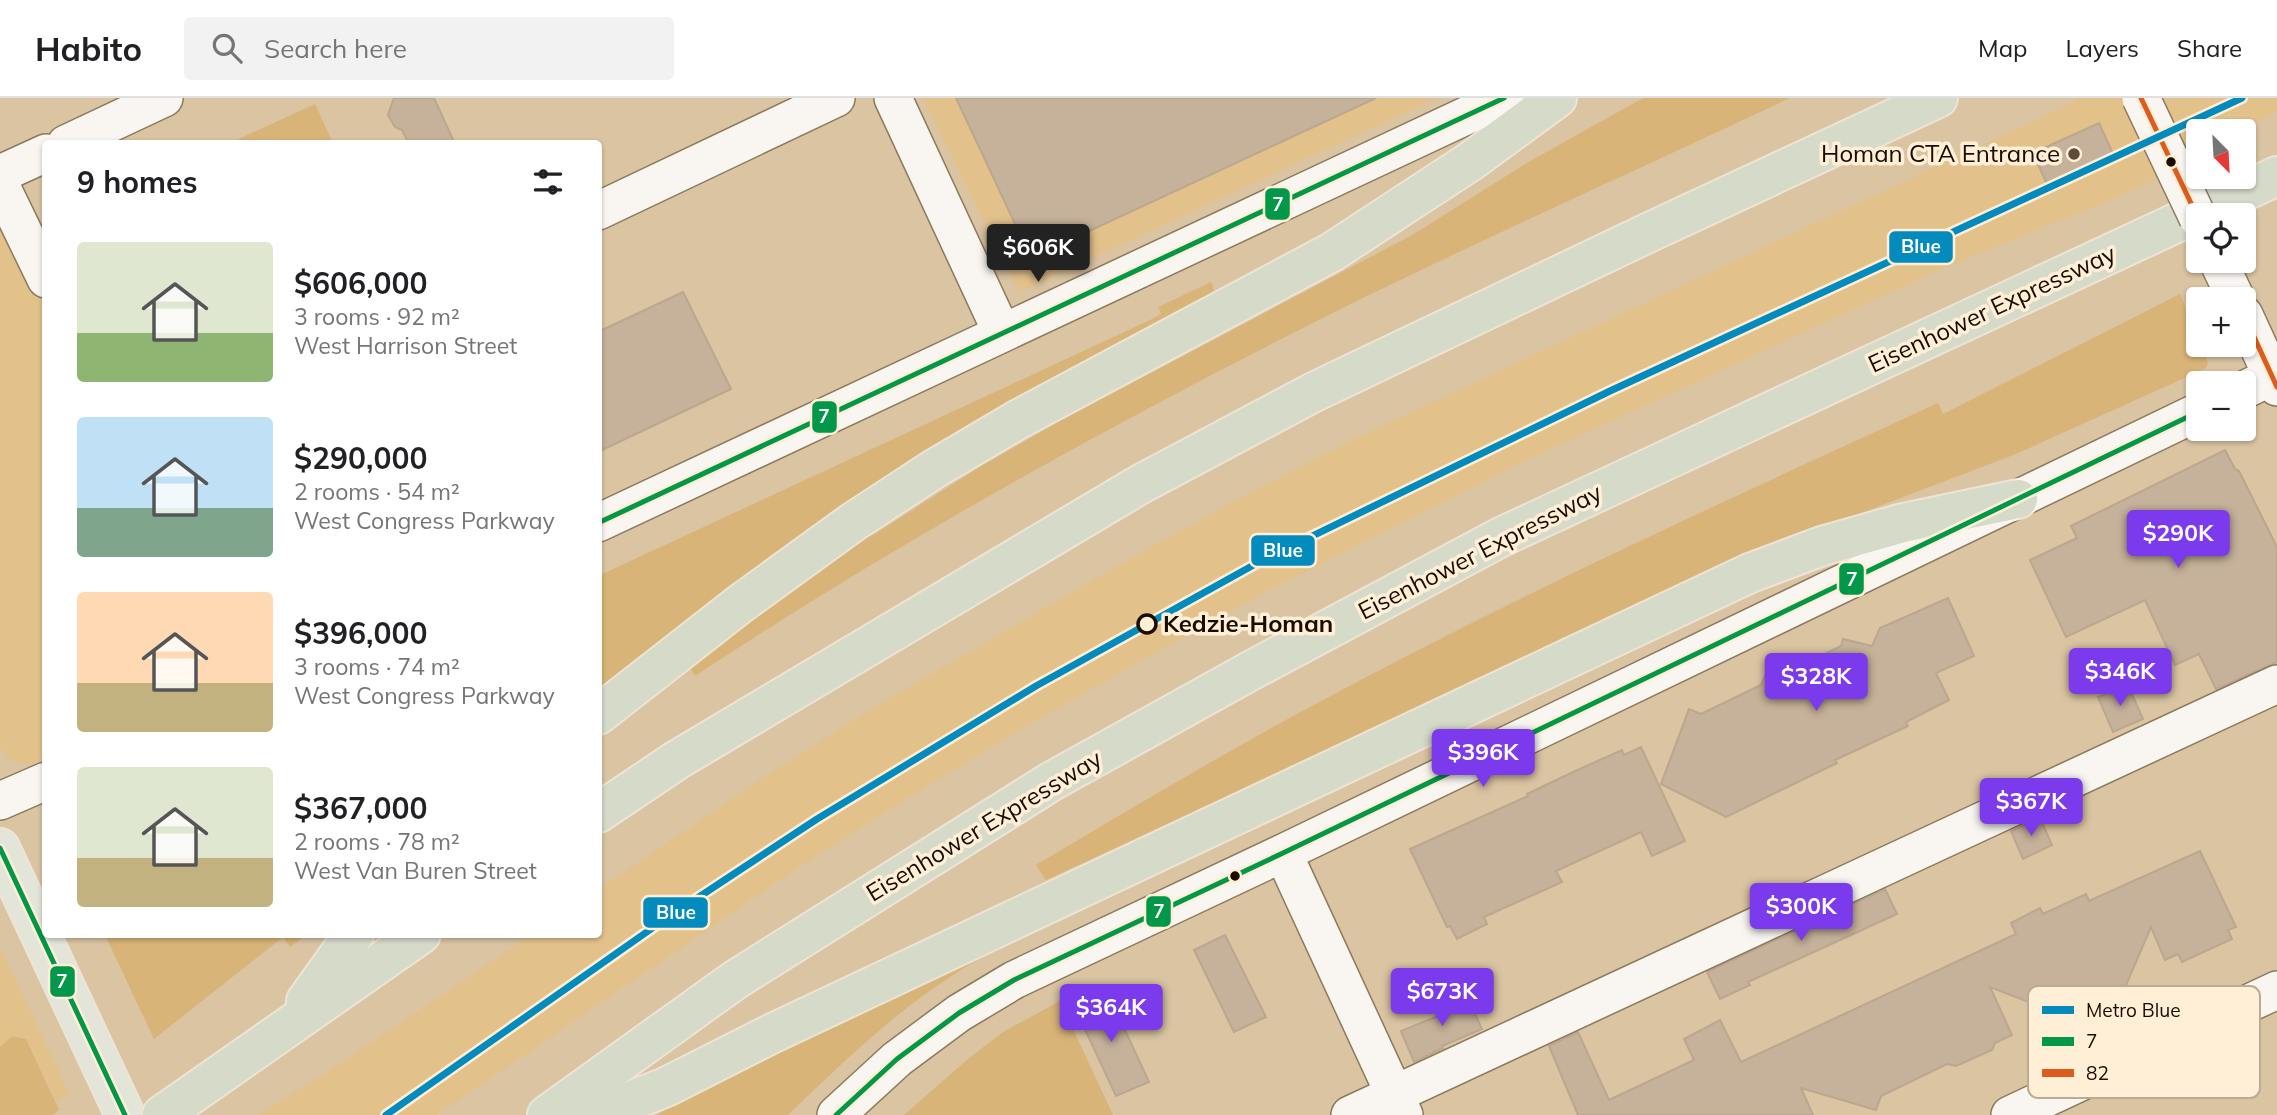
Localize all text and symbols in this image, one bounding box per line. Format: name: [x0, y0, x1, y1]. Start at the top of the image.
search box: [184, 17, 674, 80]
text: Habito: [35, 28, 142, 69]
icon: search: [208, 29, 246, 67]
text: Search here: [264, 32, 407, 65]
text: Map: [1978, 33, 2027, 63]
text: Layers: [2065, 33, 2139, 63]
text: Share: [2177, 33, 2242, 63]
north arrow: [2186, 119, 2256, 189]
map controls: [2186, 119, 2256, 441]
place label: Homan CTA Entrance: [1821, 138, 2060, 168]
marker: Homan CTA Entrance: [2066, 146, 2082, 162]
unlabelled marker: [2164, 155, 2178, 169]
text: 9 homes: [77, 163, 198, 201]
icon: filters: [529, 163, 567, 201]
line badge: 7: [1264, 187, 1291, 221]
text: 7: [1272, 192, 1284, 216]
button: locate: [2186, 203, 2256, 273]
pin: $606K: [989, 225, 1087, 284]
line badge: Blue: [1888, 230, 1954, 264]
text: $606K: [1003, 232, 1073, 261]
text: Blue: [1901, 234, 1941, 258]
street label: Eisenhower Expressway: [1863, 237, 2120, 379]
text: $606,000: [294, 264, 427, 302]
icon: home: [133, 270, 217, 354]
button: +: [2186, 287, 2256, 357]
text: 3 rooms · 92 m²: [294, 302, 460, 331]
text: West Harrison Street: [294, 331, 517, 360]
button: −: [2186, 371, 2256, 441]
line badge: 7: [811, 400, 838, 434]
text: 7: [818, 404, 830, 428]
text: $290,000: [294, 439, 427, 477]
icon: home: [133, 445, 217, 529]
street label: Eisenhower Expressway: [1353, 476, 1607, 626]
text: 2 rooms · 54 m²: [294, 477, 460, 506]
text: West Congress Parkway: [294, 506, 555, 535]
pin: $290K: [2129, 510, 2227, 570]
text: $290K: [2143, 518, 2213, 547]
line badge: Blue: [1250, 534, 1316, 567]
text: Blue: [1263, 538, 1303, 562]
line badge: 7: [1838, 562, 1865, 596]
text: 7: [1846, 567, 1858, 591]
place label: Kedzie-Homan: [1163, 608, 1333, 638]
text: $396,000: [294, 614, 427, 652]
marker: Kedzie-Homan: [1137, 614, 1157, 634]
icon: home: [133, 620, 217, 704]
pin: $346K: [2071, 648, 2169, 708]
text: 3 rooms · 74 m²: [294, 652, 460, 681]
pin: $328K: [1767, 654, 1865, 713]
text: $346K: [2085, 656, 2155, 685]
text: $328K: [1781, 661, 1851, 690]
text: West Congress Parkway: [294, 681, 555, 710]
pin: $396K: [1434, 730, 1532, 789]
text: $396K: [1448, 737, 1518, 766]
street label: Eisenhower Expressway: [860, 743, 1107, 907]
pin: $367K: [1982, 778, 2080, 838]
text: $367K: [1996, 786, 2066, 815]
text: $367,000: [294, 789, 427, 827]
icon: home: [133, 795, 217, 879]
text: 2 rooms · 78 m²: [294, 827, 460, 856]
text: West Van Buren Street: [294, 856, 537, 885]
unlabelled marker: [1228, 869, 1242, 883]
pin: $300K: [1752, 884, 1850, 943]
text: $300K: [1766, 891, 1836, 920]
line badge: 7: [1145, 895, 1172, 928]
line badge: Blue: [642, 896, 709, 929]
text: 7: [1153, 899, 1165, 923]
text: Blue: [656, 900, 696, 924]
line badge: 7: [49, 965, 76, 998]
pin: $673K: [1393, 968, 1491, 1028]
text: 7: [56, 969, 68, 993]
text: $673K: [1407, 976, 1477, 1005]
pin: $364K: [1062, 984, 1160, 1044]
legend: [2028, 986, 2260, 1098]
text: $364K: [1076, 992, 1146, 1021]
text: Metro Blue: [2086, 998, 2181, 1022]
text: 7: [2086, 1029, 2097, 1053]
text: 82: [2086, 1061, 2109, 1085]

